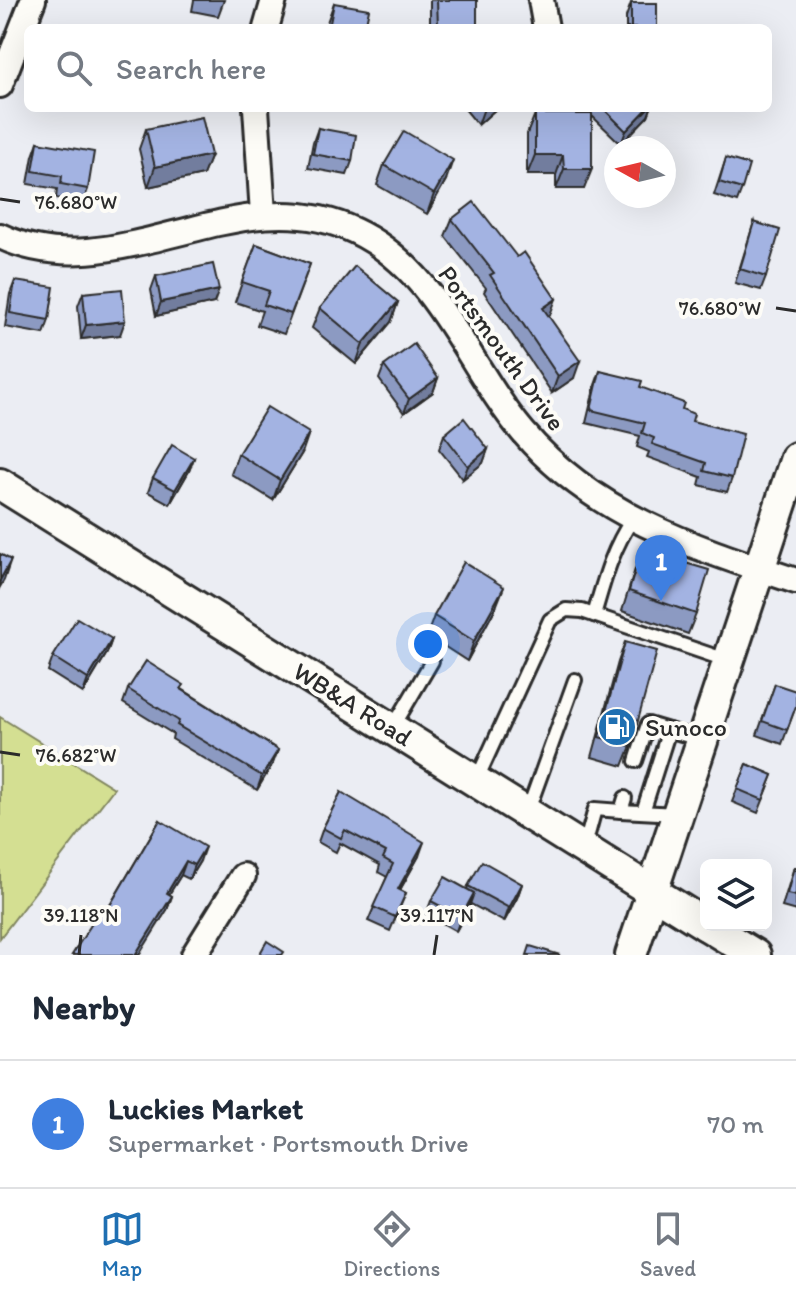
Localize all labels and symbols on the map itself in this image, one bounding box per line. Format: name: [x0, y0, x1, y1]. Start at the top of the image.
north arrow: [604, 136, 676, 208]
text: 76.680°W: [35, 190, 117, 214]
street label: Portsmouth Drive: [431, 259, 573, 437]
text: 76.680°W: [679, 296, 761, 320]
pin: 1: [635, 535, 687, 601]
your location: [408, 624, 448, 664]
street label: WB&A Road: [288, 655, 419, 754]
fuel station icon: Sunoco: [596, 706, 638, 748]
place label: Sunoco: [645, 711, 727, 743]
text: 76.682°W: [36, 743, 116, 767]
text: 39.118°N: [43, 903, 119, 927]
text: 39.117°N: [400, 903, 474, 927]

